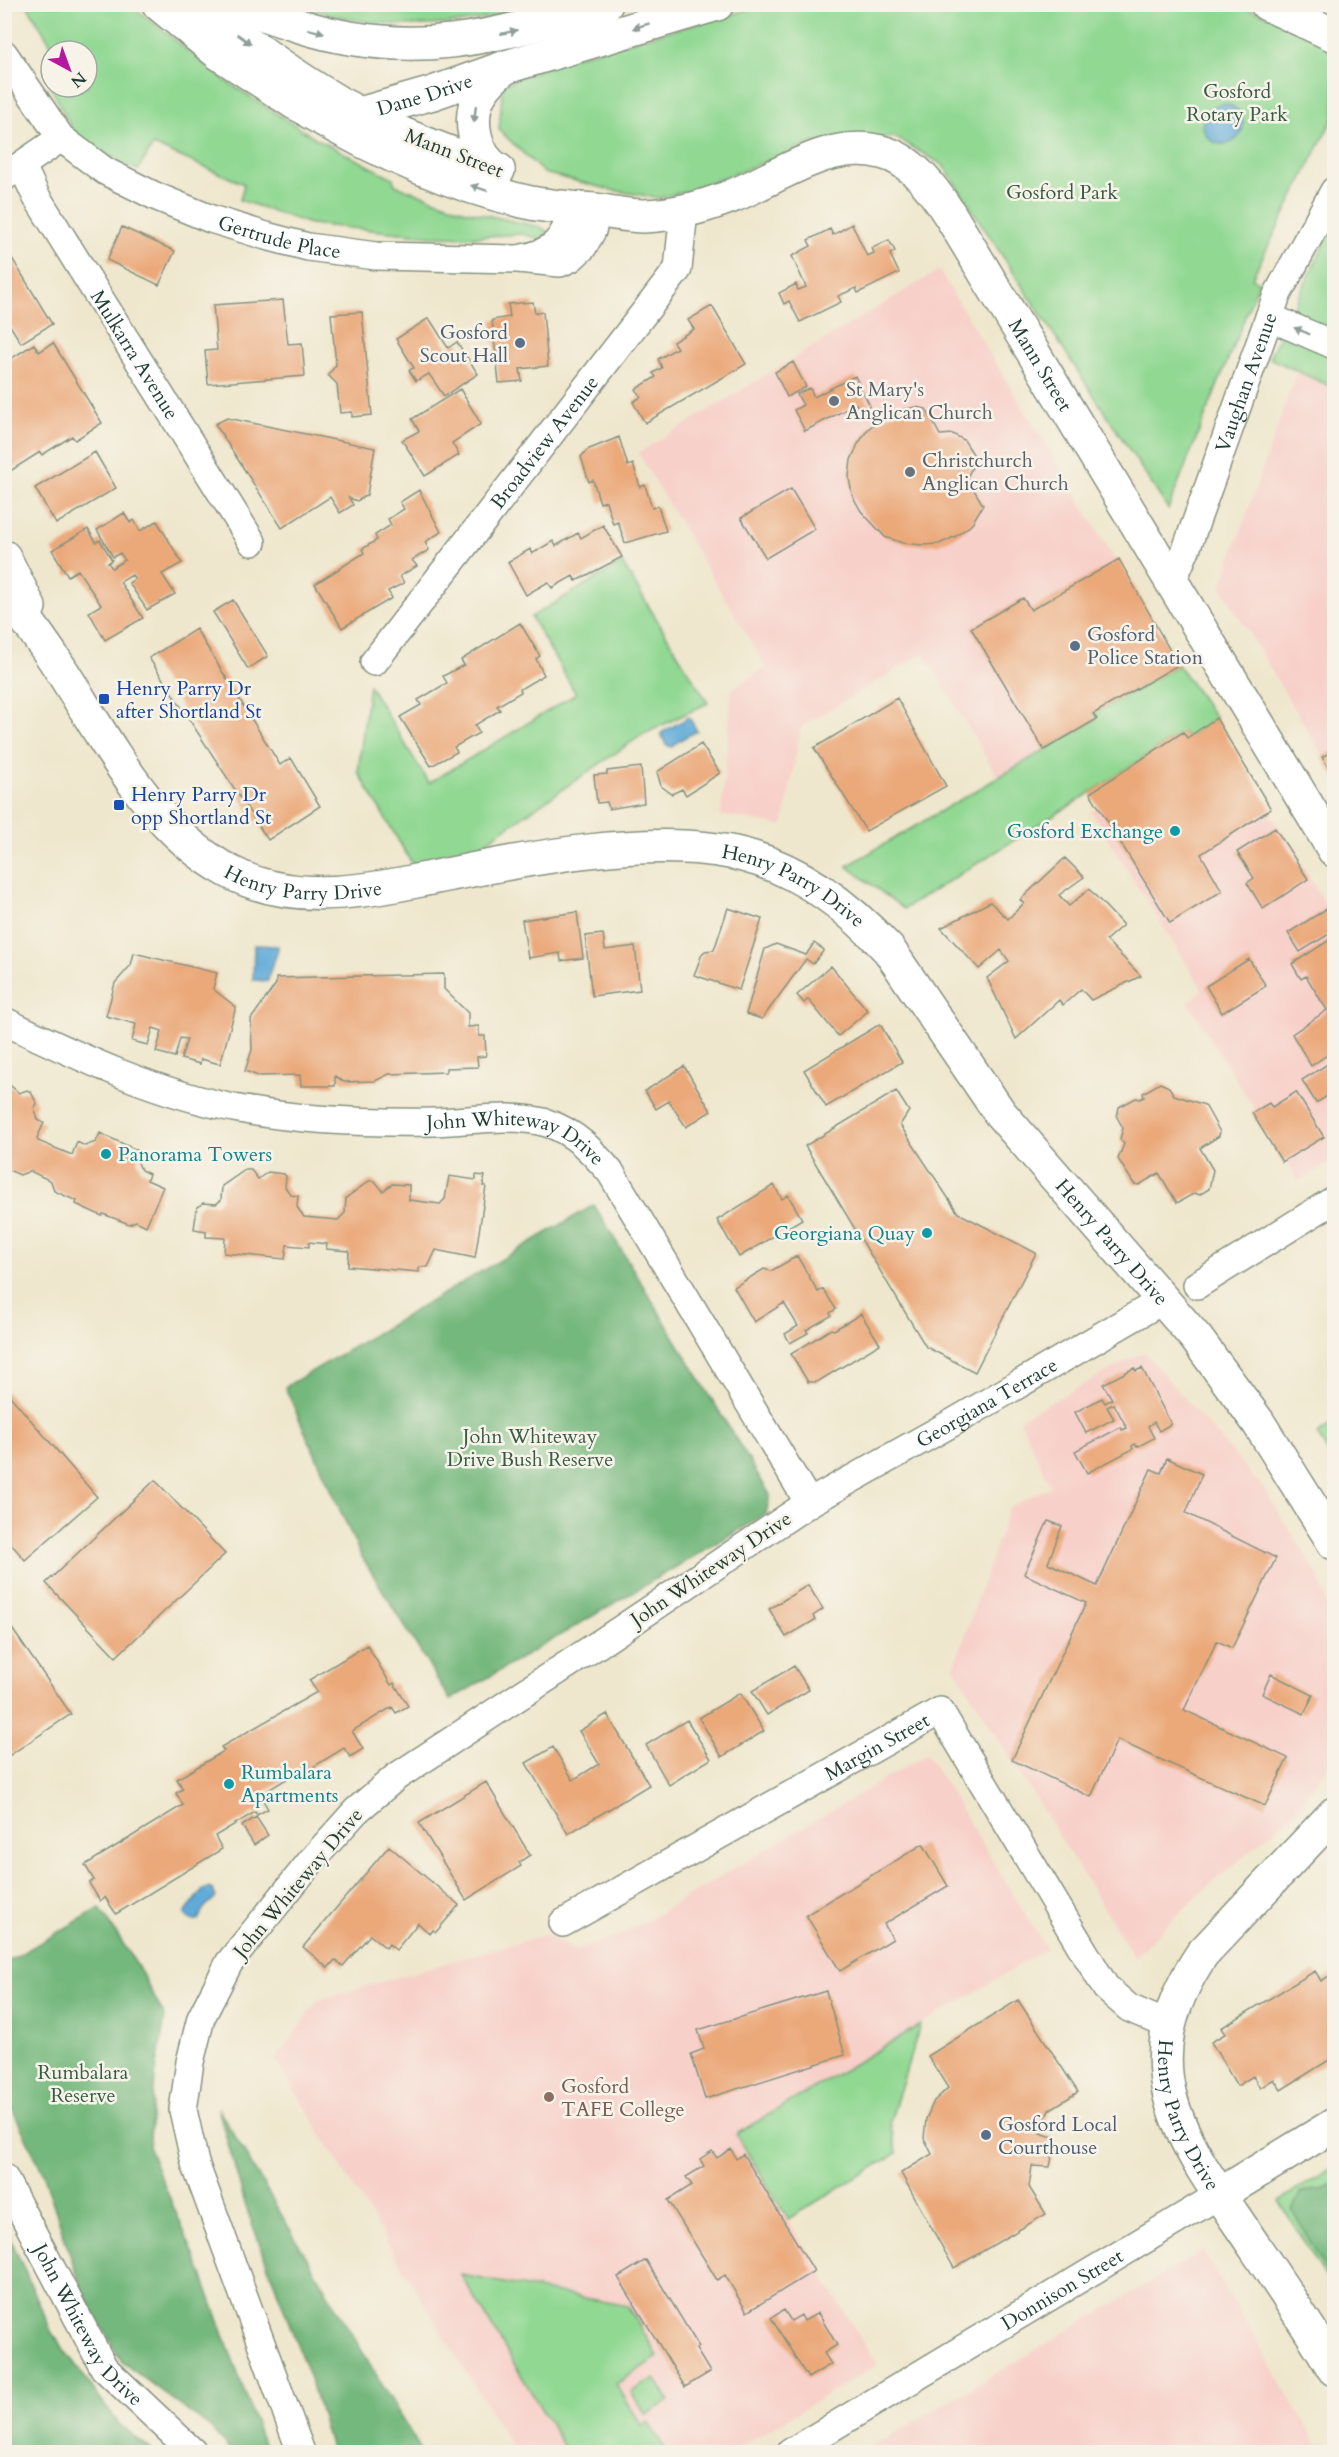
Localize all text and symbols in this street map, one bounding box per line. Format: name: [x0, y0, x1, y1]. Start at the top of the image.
one-way arrow: [632, 22, 650, 31]
one-way arrow: [307, 26, 325, 36]
one-way arrow: [500, 26, 518, 36]
one-way arrow: [235, 33, 251, 45]
north arrow: [39, 39, 99, 99]
text: N: [66, 67, 91, 92]
street label: Dane Drive: [373, 67, 476, 122]
park label: Gosford Rotary Park: [1186, 78, 1288, 128]
one-way arrow: [471, 105, 480, 124]
street label: Mann Street: [401, 122, 508, 184]
park label: Gosford Park: [1006, 179, 1118, 206]
one-way arrow: [470, 182, 488, 192]
street label: Gertrude Place: [215, 209, 342, 265]
street label: Mulkarra Avenue: [84, 285, 186, 424]
street label: Vaughan Avenue: [1208, 309, 1283, 456]
street label: Mann Street: [1002, 313, 1079, 417]
place label: Gosford Scout Hall: [420, 319, 508, 369]
one-way arrow: [1292, 326, 1310, 336]
marker: Gosford Scout Hall: [513, 336, 527, 350]
street label: Broadview Avenue: [484, 370, 604, 515]
place label: St Mary's Anglican Church: [846, 376, 993, 426]
marker: St Mary's Anglican Church: [827, 394, 841, 408]
place label: Christchurch Anglican Church: [922, 447, 1069, 497]
marker: Christchurch Anglican Church: [903, 465, 917, 479]
place label: Gosford Police Station: [1087, 621, 1204, 671]
marker: Gosford Police Station: [1068, 639, 1082, 653]
place label: Henry Parry Dr after Shortland St: [116, 675, 262, 725]
marker: Henry Parry Dr after Shortland St: [97, 692, 111, 706]
place label: Henry Parry Dr opp Shortland St: [131, 781, 272, 831]
marker: Henry Parry Dr opp Shortland St: [112, 798, 126, 812]
place label: Gosford Exchange: [1007, 818, 1163, 845]
marker: Gosford Exchange: [1168, 824, 1182, 838]
street label: Henry Parry Drive: [720, 837, 871, 933]
street label: Henry Parry Drive: [220, 858, 384, 906]
street label: John Whiteway Drive: [423, 1104, 611, 1171]
place label: Panorama Towers: [118, 1141, 272, 1168]
marker: Panorama Towers: [99, 1147, 113, 1161]
street label: Henry Parry Drive: [1050, 1173, 1175, 1311]
place label: Georgiana Quay: [774, 1220, 915, 1247]
marker: Georgiana Quay: [920, 1226, 934, 1240]
street label: Georgiana Terrace: [911, 1351, 1062, 1454]
park label: John Whiteway Drive Bush Reserve: [447, 1423, 613, 1473]
street label: John Whiteway Drive: [623, 1505, 797, 1635]
street label: Margin Street: [819, 1706, 935, 1787]
place label: Rumbalara Apartments: [241, 1759, 339, 1809]
marker: Rumbalara Apartments: [222, 1777, 236, 1791]
street label: John Whiteway Drive: [225, 1802, 369, 1966]
street label: Henry Parry Drive: [1152, 2039, 1226, 2196]
park label: Rumbalara Reserve: [38, 2059, 129, 2109]
place label: Gosford TAFE College: [561, 2073, 685, 2123]
marker: Gosford TAFE College: [542, 2090, 556, 2104]
place label: Gosford Local Courthouse: [998, 2111, 1117, 2161]
marker: Gosford Local Courthouse: [979, 2128, 993, 2142]
street label: John Whiteway Drive: [26, 2236, 149, 2412]
street label: Donnison Street: [996, 2242, 1129, 2336]

